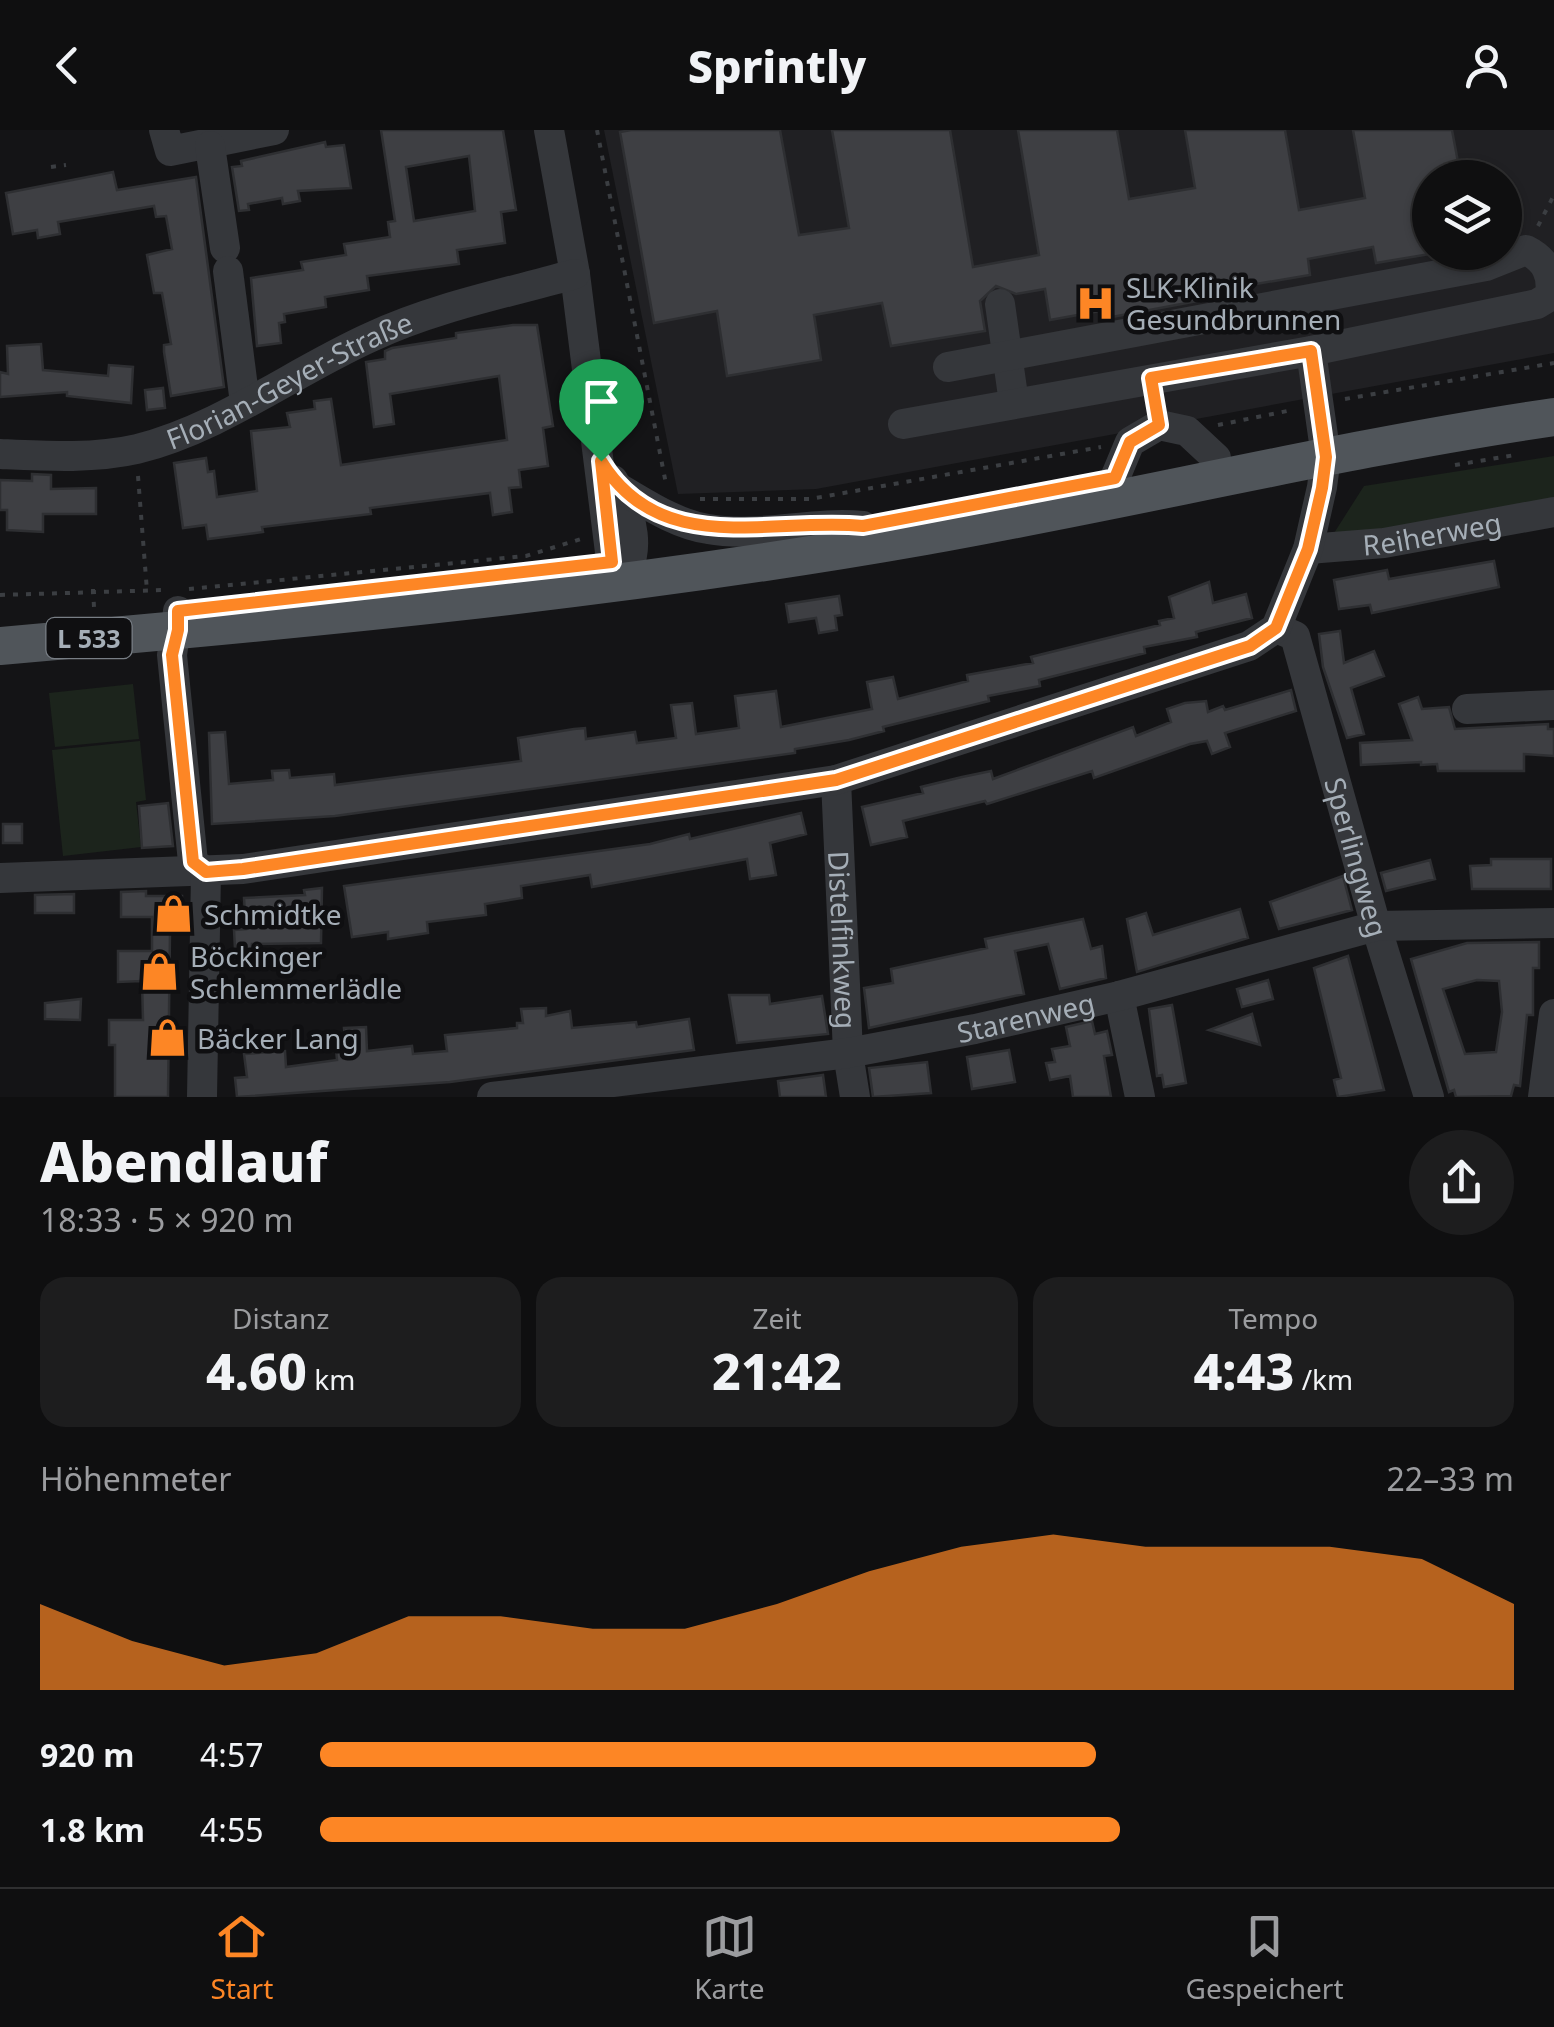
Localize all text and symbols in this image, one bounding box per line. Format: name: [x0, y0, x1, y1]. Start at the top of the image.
text: Sprintly: [688, 35, 866, 96]
icon: back: [40, 38, 95, 93]
icon: person: [1459, 38, 1514, 93]
map controls: [1412, 160, 1522, 270]
button: layers: [1412, 160, 1522, 270]
place label: SLK-Klinik Gesundbrunnen: [1126, 268, 1341, 338]
hospital icon: SLK-Klinik Gesundbrunnen: [1075, 282, 1117, 324]
street label: Florian-Geyer-Straße: [161, 303, 418, 458]
pin: [559, 359, 644, 462]
icon: arrive: [574, 374, 629, 429]
street label: Reiherweg: [1361, 503, 1504, 564]
road number: L 533: [46, 618, 132, 658]
street label: Sperlingweg: [1316, 773, 1397, 941]
street label: Distelfinkweg: [820, 850, 866, 1030]
shop icon: Schmidtke: [153, 893, 195, 935]
place label: Schmidtke: [204, 895, 342, 933]
place label: Böckinger Schlemmerlädle: [190, 937, 402, 1007]
shop icon: Böckinger Schlemmerlädle: [139, 951, 181, 993]
street label: Starenweg: [954, 983, 1098, 1051]
shop icon: Bäcker Lang: [146, 1017, 188, 1059]
place label: Bäcker Lang: [197, 1019, 359, 1057]
text: Abendlauf: [40, 1123, 327, 1198]
button: share: [1409, 1130, 1514, 1235]
text: 18:33 · 5 × 920 m: [40, 1198, 293, 1241]
text: Distanz: [232, 1299, 329, 1337]
text: Zeit: [752, 1299, 802, 1337]
text: Tempo: [1228, 1299, 1318, 1337]
text: 4.60: [206, 1337, 307, 1405]
text: 21:42: [712, 1337, 842, 1405]
text: 4:43: [1193, 1337, 1294, 1405]
text: km: [307, 1360, 355, 1398]
text: /km: [1294, 1360, 1353, 1398]
text: Höhenmeter: [40, 1457, 231, 1500]
text: 22–33 m: [1387, 1457, 1514, 1500]
text: 920 m: [40, 1733, 134, 1776]
text: 4:57: [200, 1733, 264, 1776]
text: 1.8 km: [40, 1808, 145, 1851]
text: 4:55: [200, 1808, 264, 1851]
tab: Start: [210, 1909, 273, 2007]
tab: Karte: [694, 1909, 765, 2007]
tab: Gespeichert: [1186, 1909, 1344, 2007]

